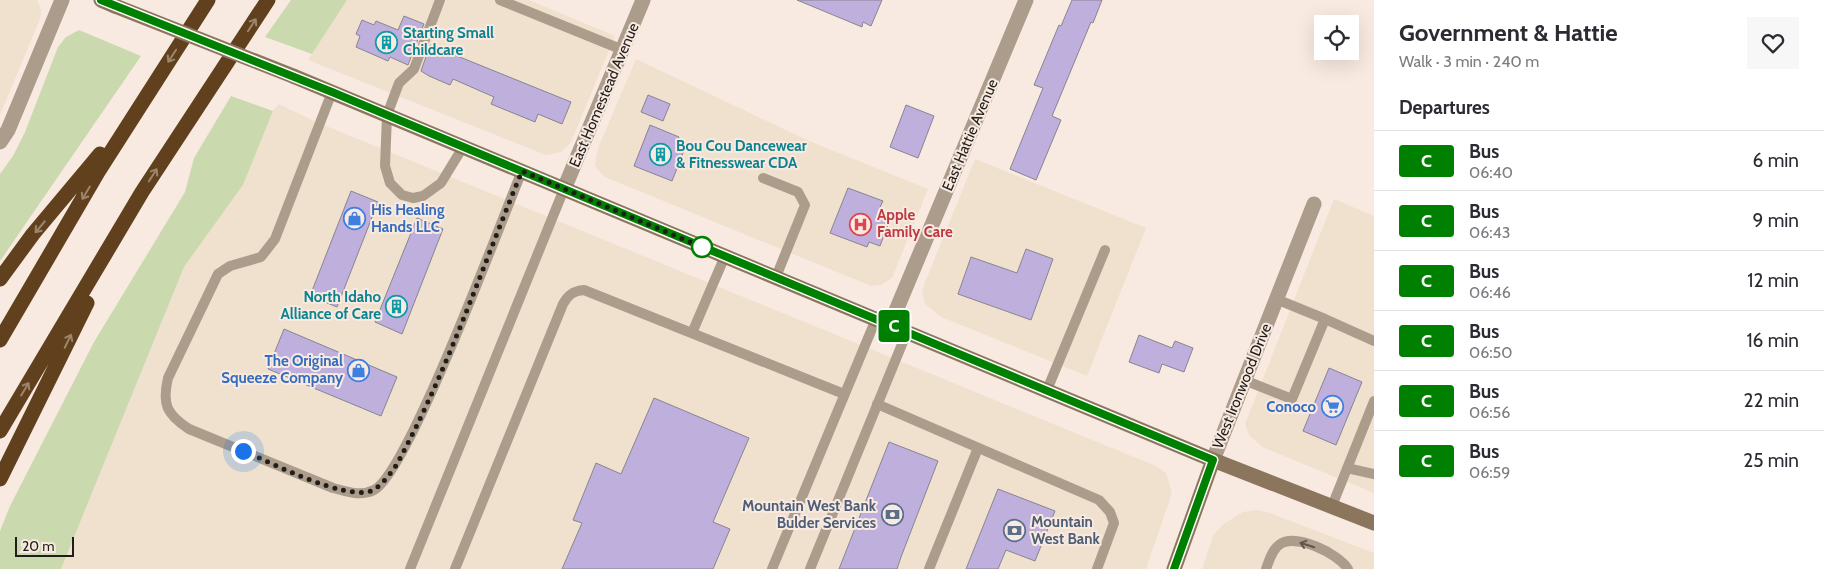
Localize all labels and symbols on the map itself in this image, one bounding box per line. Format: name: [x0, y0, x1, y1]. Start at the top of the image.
one-way arrow: [247, 18, 257, 32]
street label: East Homestead Avenue: [565, 20, 643, 170]
place label: Starting Small Childcare: [403, 24, 494, 59]
building icon: Starting Small Childcare: [375, 30, 399, 54]
one-way arrow: [167, 48, 177, 62]
street label: East Hattie Avenue: [938, 76, 1002, 194]
place label: Bou Cou Dancewear & Fitnesswear CDA: [676, 137, 807, 172]
building icon: Bou Cou Dancewear & Fitnesswear CDA: [648, 143, 672, 167]
one-way arrow: [148, 168, 158, 182]
one-way arrow: [80, 186, 90, 200]
place label: His Healing Hands LLC: [371, 201, 445, 236]
place label: Apple Family Care: [877, 206, 953, 241]
shop icon: His Healing Hands LLC: [343, 207, 367, 231]
hospital icon: Apple Family Care: [849, 212, 873, 236]
one-way arrow: [34, 220, 45, 233]
unlabelled marker: [691, 236, 713, 258]
place label: North Idaho Alliance of Care: [281, 288, 381, 323]
building icon: North Idaho Alliance of Care: [385, 294, 409, 318]
line badge: C: [878, 310, 910, 342]
street label: West Ironwood Drive: [1209, 321, 1275, 451]
one-way arrow: [64, 334, 73, 349]
place label: The Original Squeeze Company: [221, 352, 344, 387]
shop icon: The Original Squeeze Company: [347, 358, 371, 382]
one-way arrow: [20, 383, 30, 397]
supermarket icon: Conoco: [1320, 395, 1344, 419]
place label: Conoco: [1266, 398, 1316, 416]
your location: [231, 439, 256, 464]
place label: Mountain West Bank Bulder Services: [742, 497, 877, 532]
bank icon: Mountain West Bank Bulder Services: [880, 503, 904, 527]
place label: Mountain West Bank: [1031, 513, 1101, 548]
bank icon: Mountain West Bank: [1003, 519, 1027, 543]
scale bar: [15, 534, 74, 557]
one-way arrow: [1300, 539, 1316, 549]

